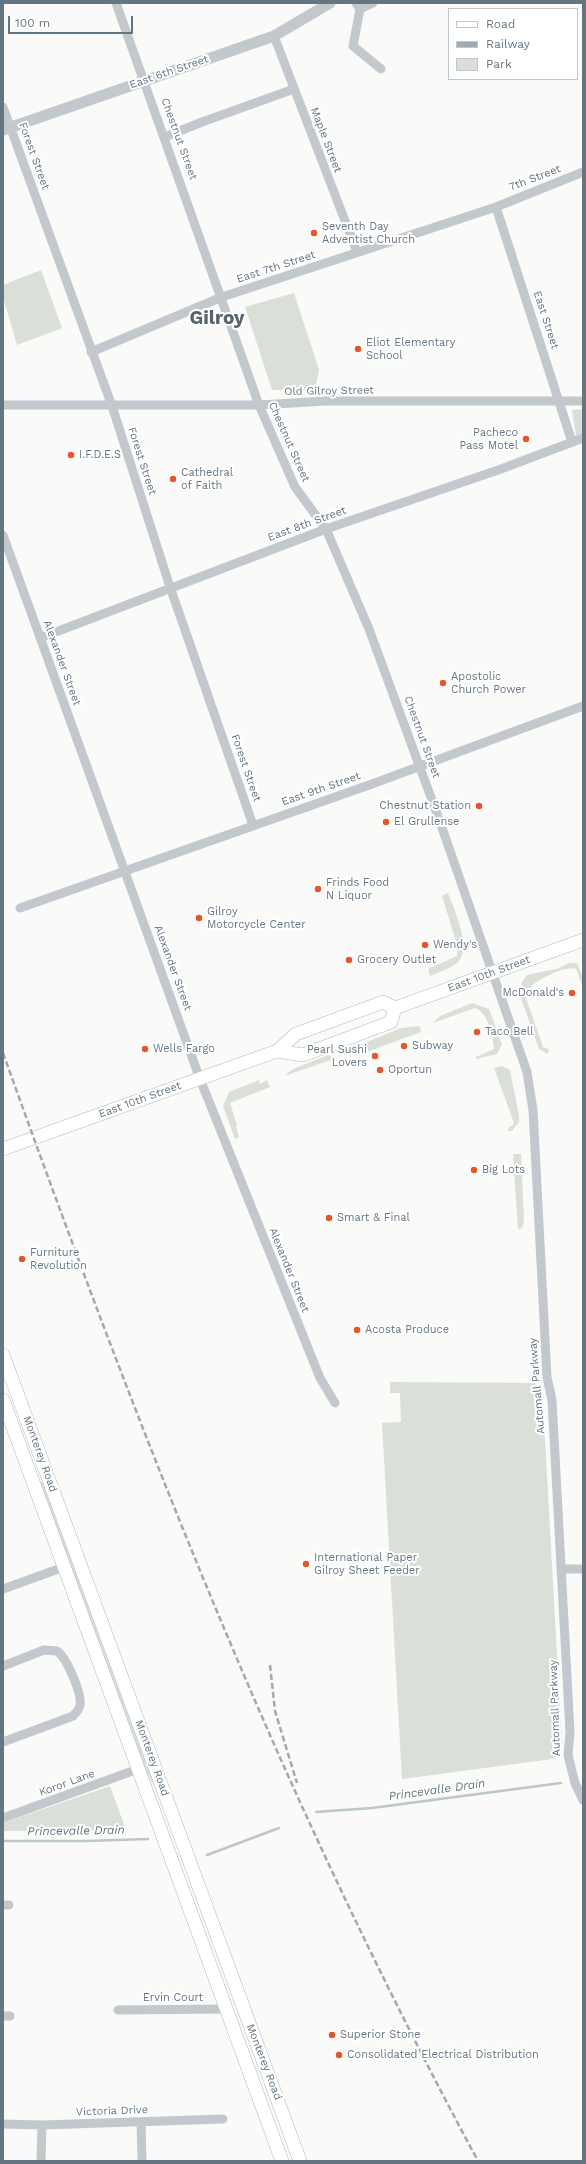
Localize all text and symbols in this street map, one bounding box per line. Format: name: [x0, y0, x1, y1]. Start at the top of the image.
scale bar: [10, 8, 135, 34]
legend: [448, 8, 578, 80]
text: 100 m: [15, 16, 50, 30]
text: Road: [486, 17, 515, 31]
text: Railway: [486, 37, 530, 51]
street label: East 6th Street: [128, 52, 210, 92]
text: Park: [486, 57, 512, 71]
street label: Chestnut Street: [158, 96, 200, 182]
street label: Maple Street: [307, 105, 345, 175]
street label: Forest Street: [16, 121, 52, 191]
street label: 7th Street: [507, 162, 563, 194]
place label: Seventh Day Adventist Church: [322, 220, 415, 246]
marker: Seventh Day Adventist Church: [309, 228, 319, 238]
street label: East 7th Street: [235, 248, 317, 286]
street label: East Street: [530, 289, 562, 351]
district label: Gilroy: [189, 307, 245, 329]
place label: Eliot Elementary School: [366, 336, 455, 362]
marker: Eliot Elementary School: [353, 344, 363, 354]
street label: Old Gilroy Street: [284, 384, 374, 398]
street label: Chestnut Street: [265, 400, 313, 484]
street label: Forest Street: [125, 425, 159, 497]
place label: Pacheco Pass Motel: [460, 426, 518, 452]
marker: Pacheco Pass Motel: [521, 434, 531, 444]
place label: I.F.D.E.S: [79, 448, 121, 462]
marker: I.F.D.E.S: [66, 450, 76, 460]
place label: Cathedral of Faith: [181, 466, 233, 492]
marker: Cathedral of Faith: [168, 474, 178, 484]
street label: East 8th Street: [266, 504, 348, 544]
street label: Alexander Street: [40, 618, 84, 708]
place label: Apostolic Church Power: [451, 670, 526, 696]
marker: Apostolic Church Power: [438, 678, 448, 688]
street label: Chestnut Street: [401, 694, 443, 780]
street label: Forest Street: [228, 732, 264, 804]
street label: East 9th Street: [280, 769, 362, 809]
place label: Chestnut Station: [379, 799, 471, 813]
marker: Chestnut Station: [474, 801, 484, 811]
place label: El Grullense: [394, 815, 459, 829]
marker: El Grullense: [381, 817, 391, 827]
place label: Frinds Food N Liquor: [326, 876, 389, 902]
marker: Frinds Food N Liquor: [313, 884, 323, 894]
place label: Gilroy Motorcycle Center: [207, 905, 306, 931]
marker: Gilroy Motorcycle Center: [194, 913, 204, 923]
street label: Alexander Street: [151, 923, 195, 1013]
place label: Wendy's: [433, 938, 477, 952]
marker: Wendy's: [420, 940, 430, 950]
place label: Grocery Outlet: [357, 953, 436, 967]
street label: East 10th Street: [446, 953, 532, 995]
marker: Grocery Outlet: [344, 955, 354, 965]
place label: McDonald's: [502, 986, 564, 1000]
marker: McDonald's: [567, 988, 577, 998]
place label: Taco Bell: [485, 1025, 534, 1039]
marker: Taco Bell: [472, 1027, 482, 1037]
place label: Subway: [412, 1039, 453, 1053]
marker: Subway: [399, 1041, 409, 1051]
place label: Wells Fargo: [153, 1042, 215, 1056]
place label: Pearl Sushi Lovers: [307, 1043, 367, 1069]
marker: Wells Fargo: [140, 1044, 150, 1054]
marker: Pearl Sushi Lovers: [370, 1051, 380, 1061]
place label: Oportun: [388, 1063, 432, 1077]
marker: Oportun: [375, 1065, 385, 1075]
street label: East 10th Street: [97, 1079, 183, 1121]
place label: Big Lots: [482, 1163, 525, 1177]
marker: Big Lots: [469, 1165, 479, 1175]
place label: Smart & Final: [337, 1211, 410, 1225]
marker: Smart & Final: [324, 1213, 334, 1223]
street label: Alexander Street: [266, 1226, 312, 1314]
place label: Furniture Revolution: [30, 1246, 87, 1272]
marker: Furniture Revolution: [17, 1254, 27, 1264]
place label: Acosta Produce: [365, 1323, 449, 1337]
marker: Acosta Produce: [352, 1325, 362, 1335]
street label: Automall Parkway: [526, 1337, 548, 1435]
street label: Monterey Road: [20, 1414, 60, 1494]
place label: International Paper Gilroy Sheet Feeder: [314, 1551, 420, 1577]
marker: International Paper Gilroy Sheet Feeder: [301, 1559, 311, 1569]
street label: Automall Parkway: [547, 1659, 563, 1757]
street label: Monterey Road: [132, 1718, 172, 1798]
street label: Koror Lane: [37, 1767, 97, 1799]
water label: Princevalle Drain: [388, 1776, 486, 1804]
water label: Princevalle Drain: [27, 1823, 125, 1839]
street label: Ervin Court: [143, 1991, 203, 2005]
street label: Monterey Road: [243, 2022, 285, 2102]
place label: Superior Stone: [340, 2028, 421, 2042]
marker: Superior Stone: [327, 2030, 337, 2040]
place label: Consolidated Electrical Distribution: [347, 2048, 539, 2062]
marker: Consolidated Electrical Distribution: [334, 2050, 344, 2060]
street label: Victoria Drive: [76, 2103, 148, 2119]

